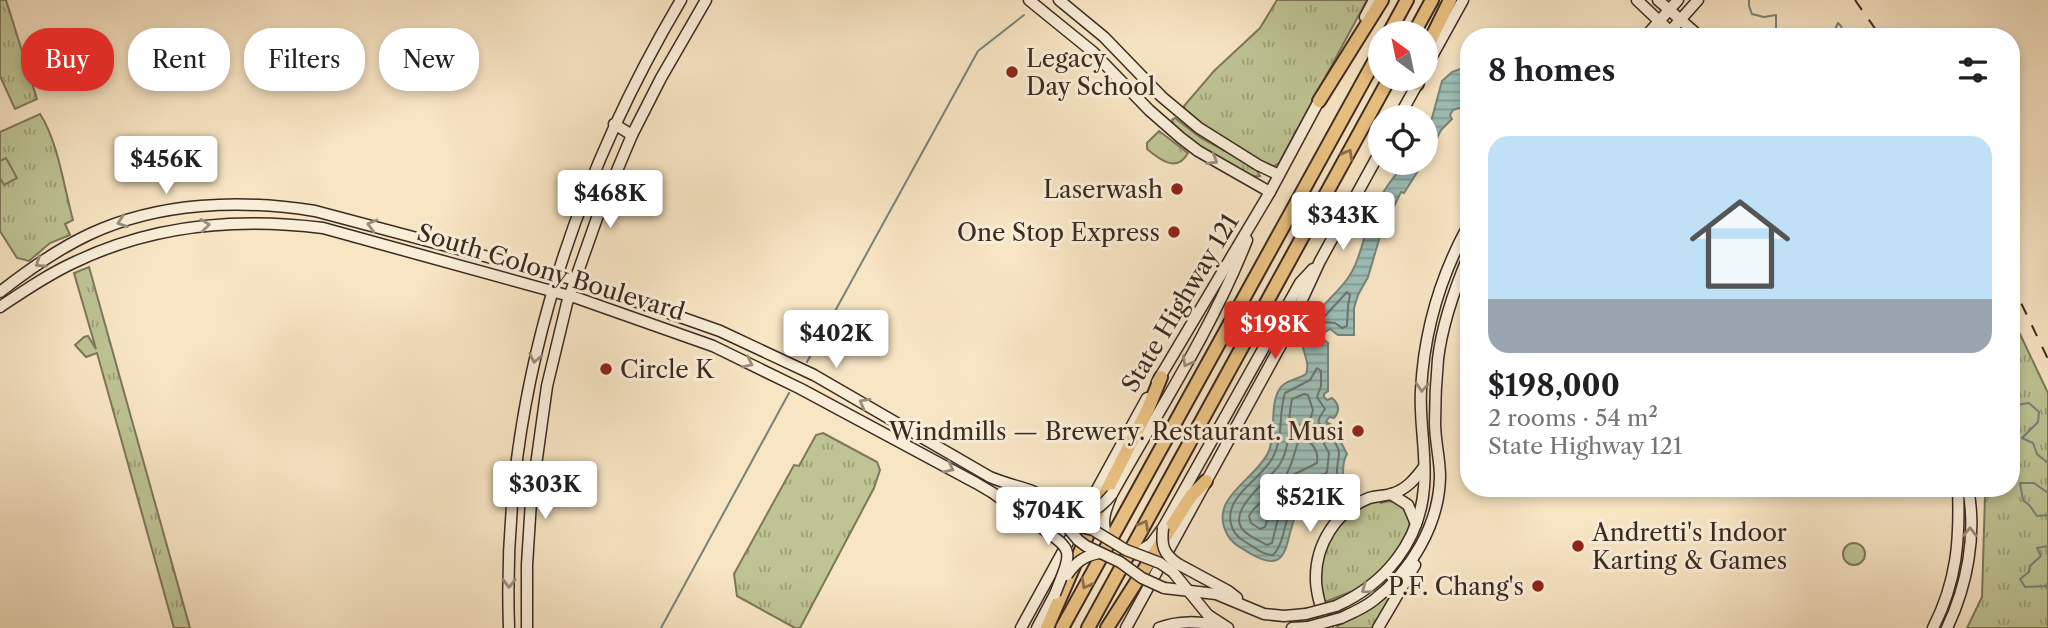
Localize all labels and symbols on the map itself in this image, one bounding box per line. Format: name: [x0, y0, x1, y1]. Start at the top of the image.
north arrow: [1368, 21, 1438, 91]
place label: Legacy Day School: [1026, 44, 1155, 101]
marker: Legacy Day School: [1004, 64, 1020, 80]
pin: $456K: [117, 136, 215, 196]
one-way arrow: [1340, 149, 1353, 161]
one-way arrow: [1206, 152, 1219, 165]
pin: $468K: [561, 170, 659, 230]
place label: Laserwash: [1043, 175, 1163, 204]
marker: Laserwash: [1169, 181, 1185, 197]
pin: $343K: [1294, 192, 1392, 252]
street label: State Highway 121: [1115, 209, 1245, 397]
one-way arrow: [116, 214, 128, 228]
street label: South Colony Boulevard: [414, 217, 689, 327]
one-way arrow: [200, 218, 211, 233]
place label: One Stop Express: [957, 218, 1160, 247]
one-way arrow: [367, 219, 379, 233]
marker: One Stop Express: [1166, 224, 1182, 240]
one-way arrow: [35, 255, 48, 267]
pin: $198K: [1226, 302, 1324, 361]
pin: $402K: [787, 310, 885, 370]
one-way arrow: [528, 352, 543, 364]
one-way arrow: [741, 354, 753, 368]
one-way arrow: [1182, 354, 1195, 367]
place label: Circle K: [620, 355, 715, 384]
marker: Circle K: [598, 361, 614, 377]
one-way arrow: [1415, 382, 1430, 393]
one-way arrow: [858, 398, 871, 411]
place label: Windmills — Brewery. Restaurant. Musi: [888, 417, 1344, 446]
marker: Windmills — Brewery. Restaurant. Musi: [1350, 423, 1366, 439]
one-way arrow: [942, 460, 954, 474]
pin: $303K: [496, 462, 594, 521]
pin: $521K: [1261, 475, 1359, 534]
pin: $704K: [999, 488, 1097, 547]
place label: Andretti's Indoor Karting & Games: [1591, 518, 1787, 575]
one-way arrow: [1136, 520, 1150, 532]
one-way arrow: [1963, 526, 1978, 537]
marker: Andretti's Indoor Karting & Games: [1570, 538, 1586, 554]
place label: P.F. Chang's: [1388, 572, 1524, 601]
one-way arrow: [1081, 577, 1094, 589]
one-way arrow: [501, 578, 517, 589]
marker: P.F. Chang's: [1530, 578, 1546, 594]
one-way arrow: [1361, 581, 1374, 593]

